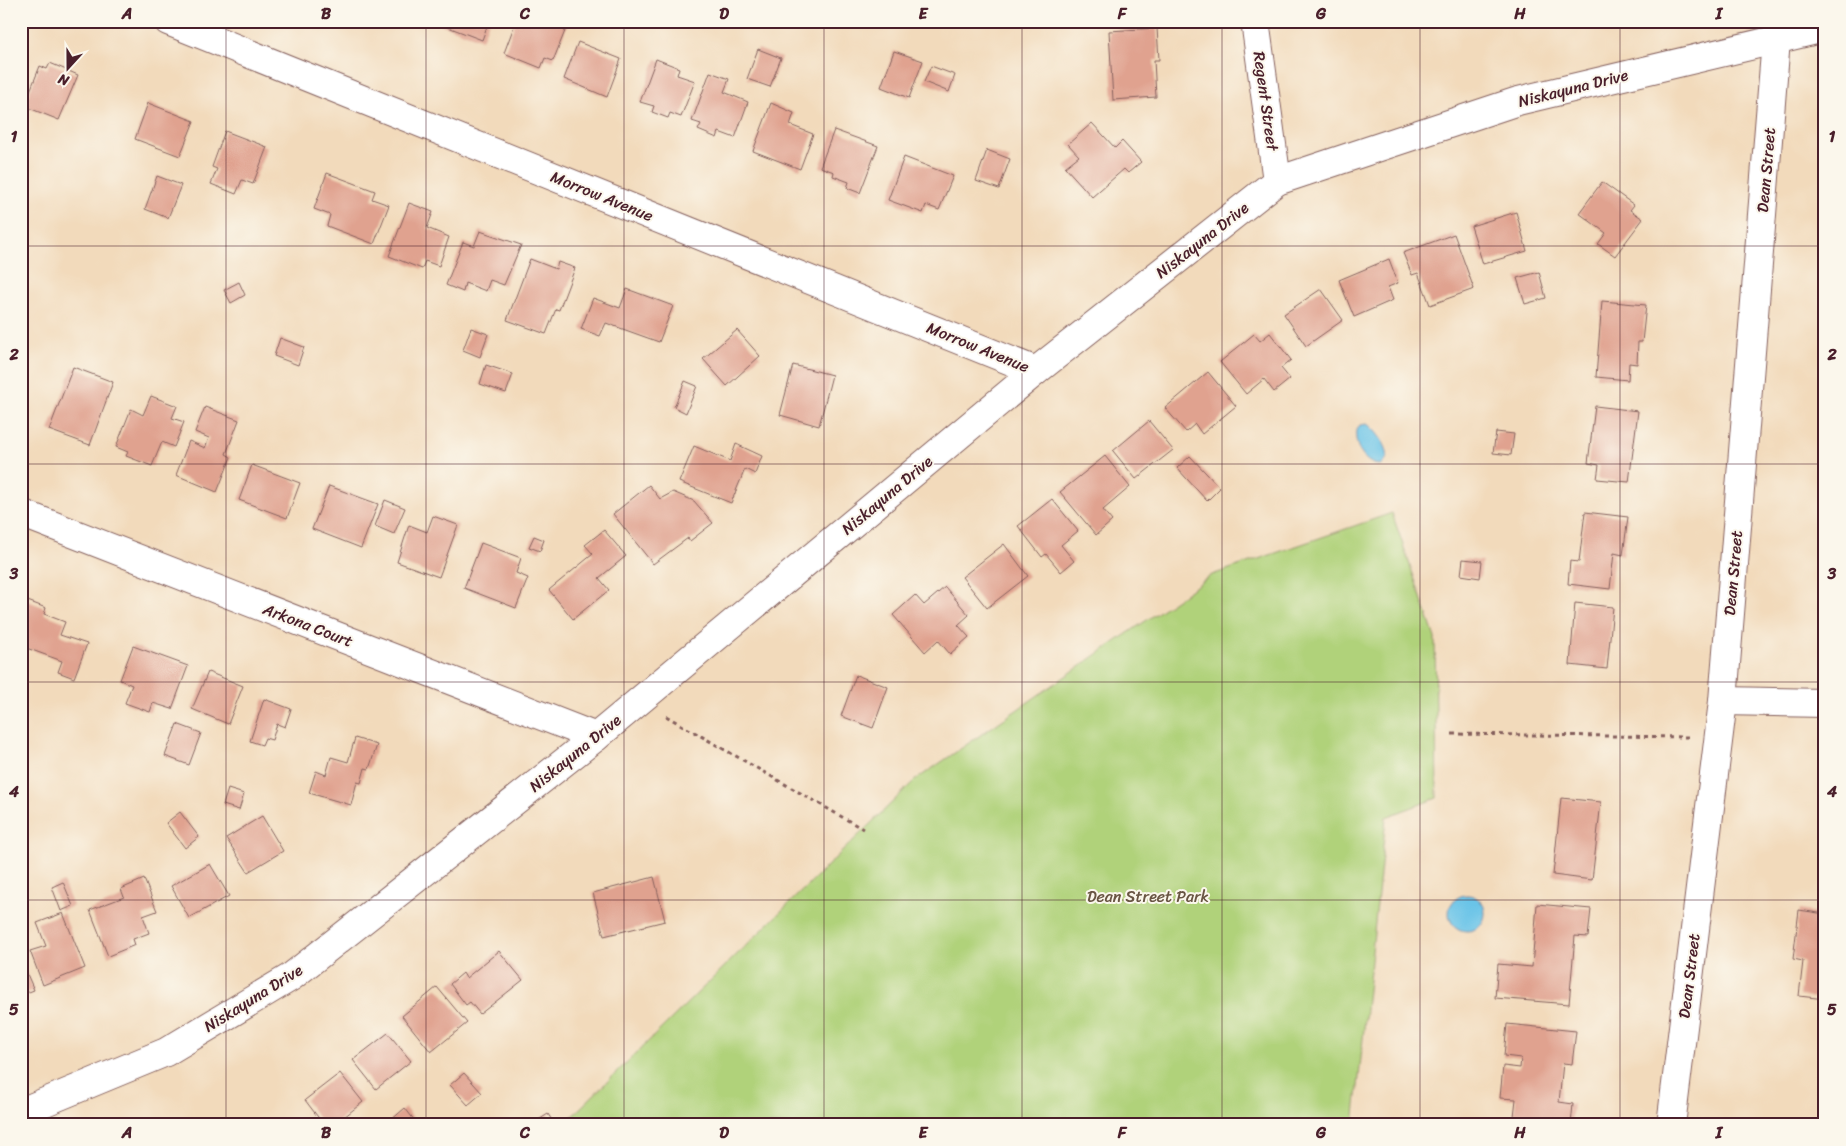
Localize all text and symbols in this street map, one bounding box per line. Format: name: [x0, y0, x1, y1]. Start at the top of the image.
text: A: [121, 0, 132, 28]
text: B: [321, 0, 332, 28]
text: C: [519, 0, 531, 28]
text: D: [719, 0, 729, 28]
text: E: [919, 0, 929, 28]
text: F: [1117, 0, 1128, 28]
text: G: [1315, 0, 1327, 28]
text: H: [1513, 0, 1526, 28]
text: I: [1715, 0, 1724, 28]
north arrow: [42, 42, 92, 92]
street label: Regent Street: [1245, 49, 1287, 153]
street label: Niskayuna Drive: [1515, 60, 1631, 116]
text: N: [54, 66, 73, 93]
text: 1: [11, 122, 18, 151]
text: 1: [1829, 122, 1836, 151]
street label: Dean Street: [1748, 126, 1784, 214]
street label: Morrow Avenue: [546, 162, 658, 230]
street label: Niskayuna Drive: [1149, 194, 1256, 286]
street label: Morrow Avenue: [922, 313, 1034, 381]
text: 2: [8, 340, 19, 369]
text: 2: [1826, 340, 1837, 369]
street label: Niskayuna Drive: [835, 447, 940, 542]
street label: Dean Street: [1715, 529, 1751, 617]
text: 3: [9, 559, 19, 588]
text: 3: [1827, 559, 1837, 588]
street label: Arkona Court: [258, 594, 357, 655]
street label: Niskayuna Drive: [522, 706, 628, 800]
text: 4: [8, 777, 19, 806]
text: 4: [1826, 777, 1837, 806]
park label: Dean Street Park: [1087, 882, 1209, 911]
street label: Dean Street: [1669, 932, 1709, 1020]
street label: Niskayuna Drive: [198, 956, 309, 1040]
text: 5: [9, 995, 19, 1024]
text: 5: [1827, 995, 1837, 1024]
text: A: [121, 1118, 132, 1146]
text: B: [321, 1118, 332, 1146]
text: C: [519, 1118, 531, 1146]
text: D: [719, 1118, 729, 1146]
text: E: [919, 1118, 929, 1146]
text: F: [1117, 1118, 1128, 1146]
text: G: [1315, 1118, 1327, 1146]
text: H: [1513, 1118, 1526, 1146]
text: I: [1715, 1118, 1724, 1146]

